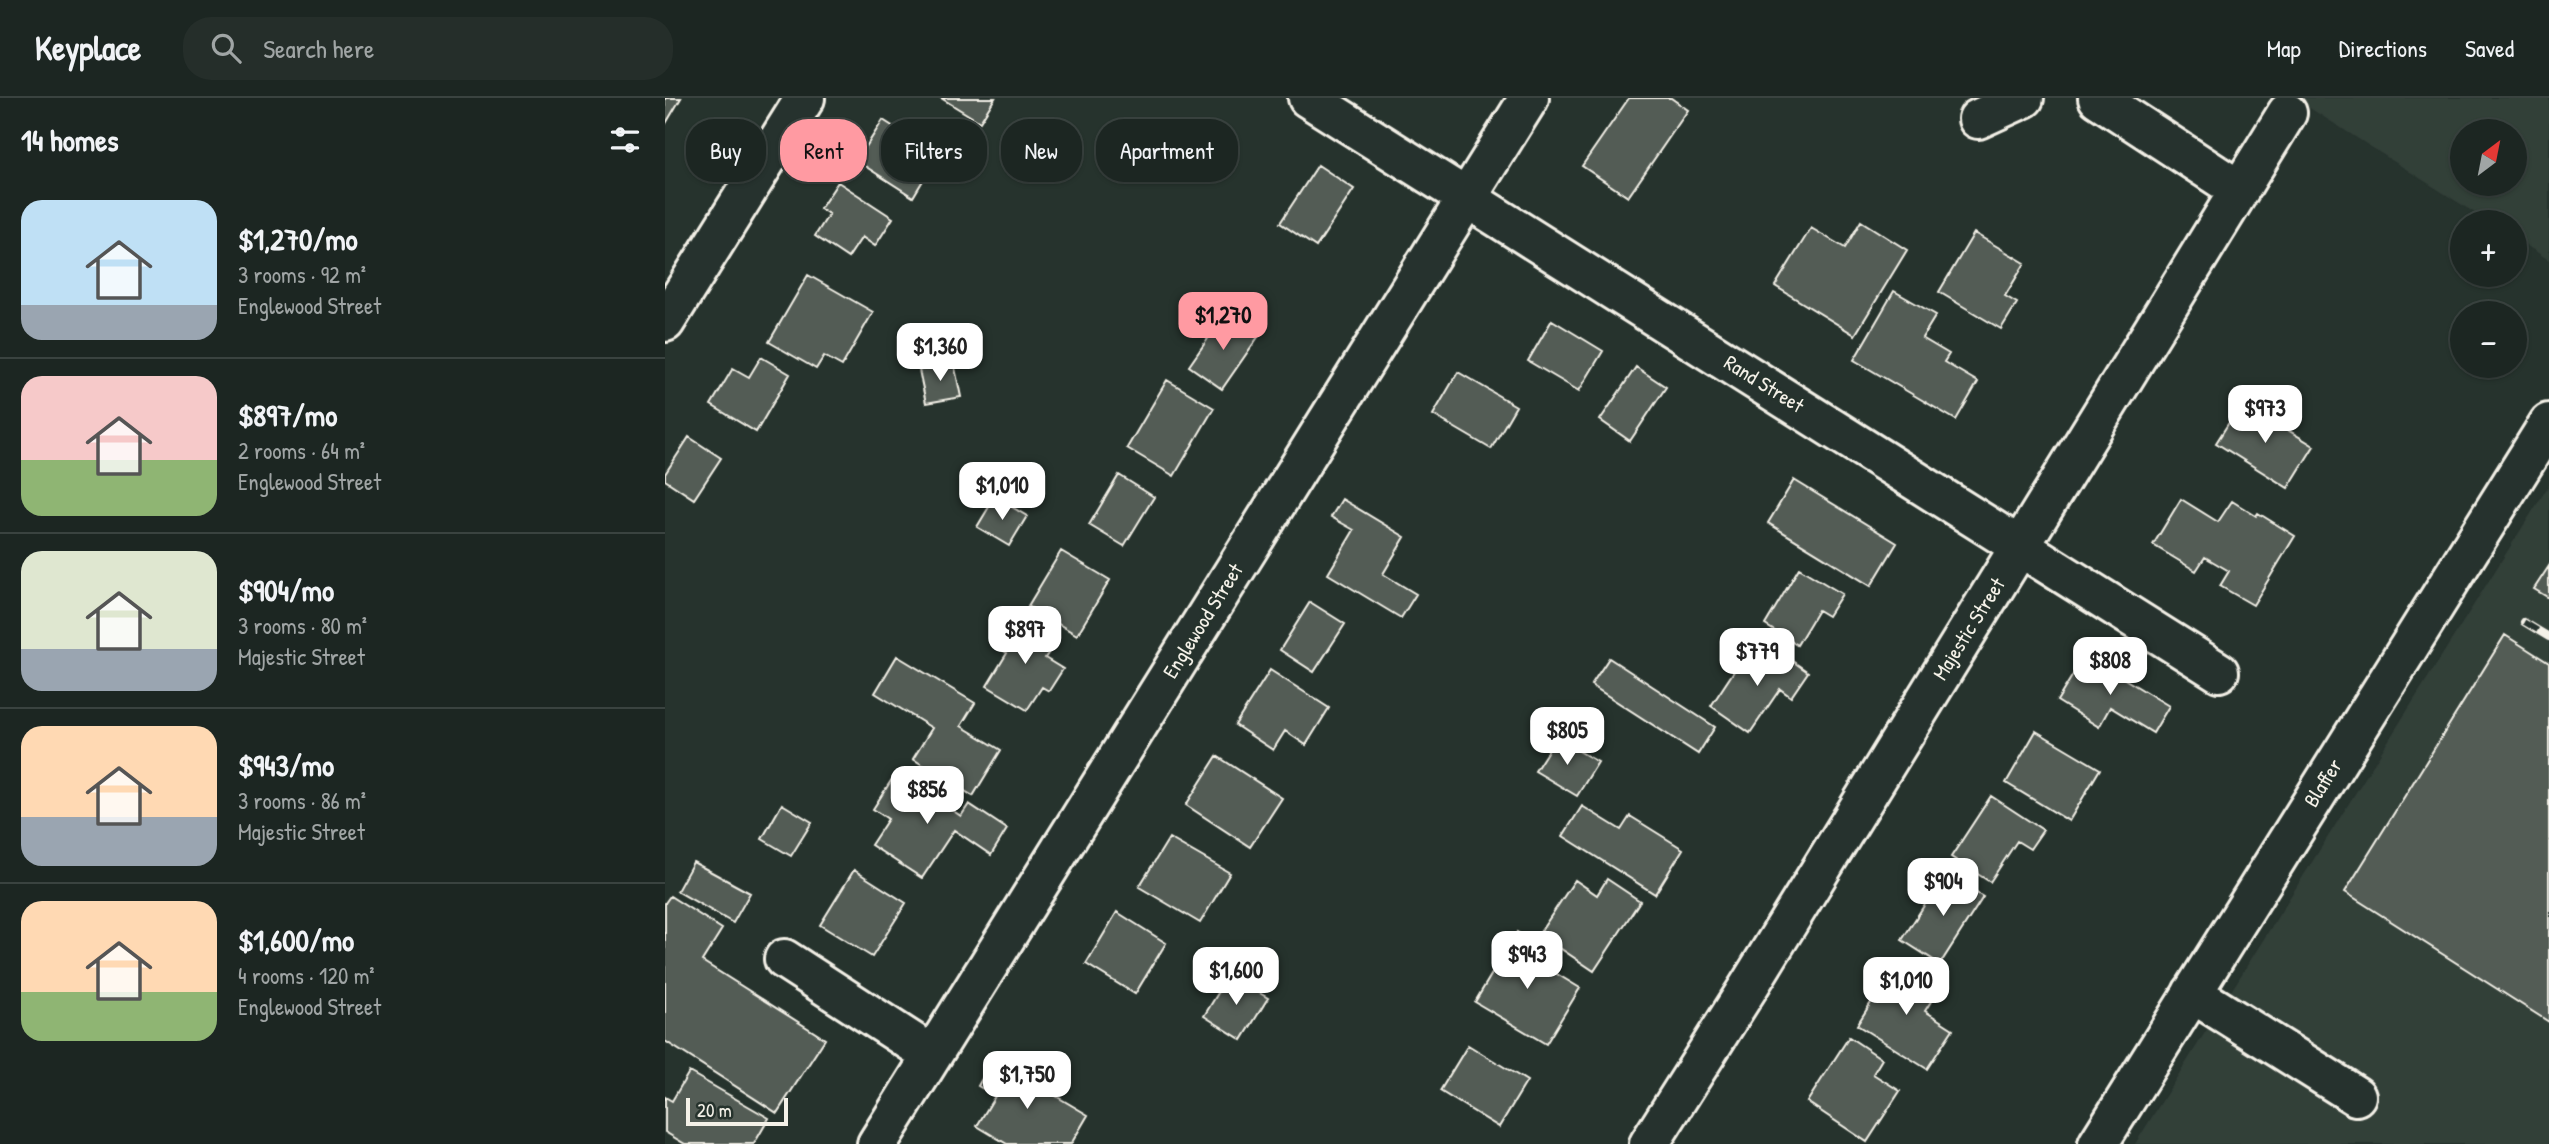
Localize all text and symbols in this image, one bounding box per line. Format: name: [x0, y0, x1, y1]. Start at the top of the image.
search box: [183, 17, 673, 80]
text: Keyplace: [35, 26, 141, 70]
icon: search: [207, 29, 245, 67]
text: Search here: [263, 31, 374, 66]
text: Map: [2267, 32, 2301, 64]
text: Directions: [2339, 32, 2427, 64]
text: Saved: [2465, 32, 2514, 64]
chip: Buy: [686, 119, 766, 182]
chip: Rent: [780, 119, 867, 182]
chip: Filters: [881, 119, 987, 182]
chip: New: [1001, 119, 1082, 182]
chip: Apartment: [1096, 119, 1238, 182]
north arrow: [2450, 119, 2527, 196]
map controls: [2450, 119, 2527, 378]
text: 14 homes: [21, 120, 119, 160]
icon: filters: [606, 121, 644, 159]
button: +: [2450, 210, 2527, 287]
text: $1,270/mo: [238, 219, 358, 259]
icon: home: [77, 228, 161, 312]
text: 3 rooms · 92 m²: [238, 259, 366, 290]
text: Englewood Street: [238, 290, 381, 321]
pin: $1,270: [1166, 292, 1280, 352]
text: $1,270: [1194, 299, 1252, 330]
button: −: [2450, 301, 2527, 378]
pin: $1,360: [883, 324, 997, 383]
text: $1,360: [913, 330, 967, 361]
street label: Rand Street: [1719, 348, 1810, 420]
pin: $973: [2224, 386, 2306, 445]
text: $973: [2244, 392, 2286, 423]
text: $897/mo: [238, 395, 337, 435]
icon: home: [77, 404, 161, 488]
text: 2 rooms · 64 m²: [238, 435, 365, 466]
pin: $1,010: [945, 462, 1059, 522]
text: Englewood Street: [238, 466, 381, 497]
text: $1,010: [975, 469, 1029, 500]
street label: Englewood Street: [1156, 557, 1250, 684]
text: $904/mo: [238, 570, 334, 610]
street label: Majestic Street: [1926, 571, 2012, 686]
icon: home: [77, 579, 161, 663]
pin: $897: [984, 606, 1066, 666]
text: 3 rooms · 80 m²: [238, 610, 367, 641]
text: $897: [1004, 613, 1046, 644]
pin: $779: [1716, 628, 1798, 688]
text: $779: [1736, 635, 1778, 666]
pin: $808: [2069, 638, 2151, 697]
text: Majestic Street: [238, 641, 365, 672]
text: $808: [2089, 644, 2131, 675]
pin: $805: [1526, 708, 1608, 767]
text: $805: [1546, 714, 1588, 745]
text: $943/mo: [238, 745, 334, 785]
street label: Blaffer: [2297, 753, 2349, 812]
icon: home: [77, 754, 161, 838]
pin: $856: [886, 766, 968, 826]
text: $856: [907, 773, 947, 804]
text: 3 rooms · 86 m²: [238, 785, 366, 816]
text: Majestic Street: [238, 816, 365, 847]
pin: $904: [1902, 858, 1984, 918]
text: $904: [1923, 865, 1963, 896]
text: $1,600/mo: [238, 920, 354, 960]
icon: home: [77, 929, 161, 1013]
pin: $943: [1486, 932, 1568, 991]
text: $943: [1507, 938, 1547, 969]
pin: $1,600: [1179, 948, 1293, 1007]
text: $1,600: [1209, 954, 1263, 985]
pin: $1,010: [1849, 958, 1963, 1017]
text: 4 rooms · 120 m²: [238, 960, 375, 991]
text: $1,010: [1879, 964, 1933, 995]
text: Englewood Street: [238, 991, 381, 1022]
pin: $1,750: [970, 1052, 1084, 1111]
text: $1,750: [999, 1058, 1055, 1089]
scale bar: [686, 1095, 787, 1127]
text: 20 m: [697, 1097, 732, 1123]

